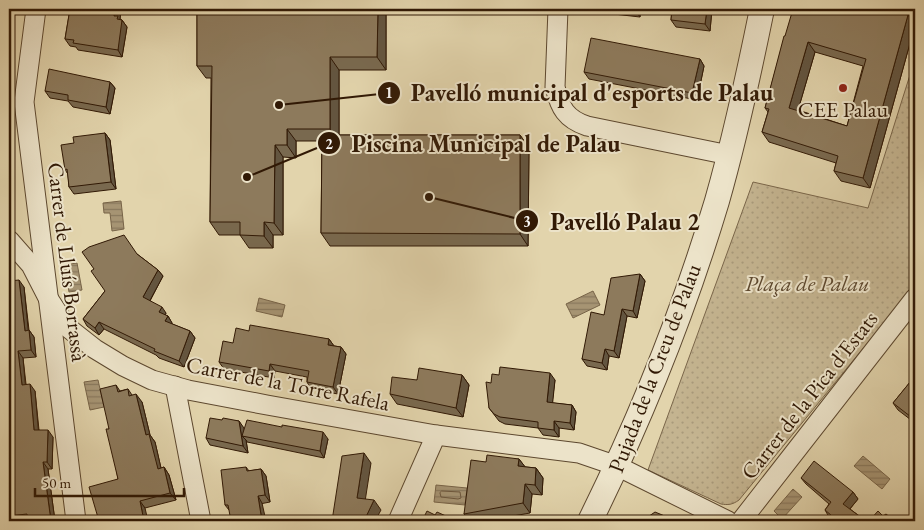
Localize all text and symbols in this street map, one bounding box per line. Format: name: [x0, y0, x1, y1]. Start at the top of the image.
callout: Pavelló municipal d'esports de Palau: [376, 73, 783, 112]
text: Pavelló municipal d'esports de Palau: [411, 77, 774, 108]
marker: CEE Palau: [837, 82, 849, 94]
text: 1: [385, 83, 393, 102]
place label: CEE Palau: [798, 95, 889, 124]
callout: Piscina Municipal de Palau: [316, 124, 630, 163]
text: Piscina Municipal de Palau: [351, 128, 621, 159]
text: 2: [325, 134, 333, 153]
street label: Carrer de Lluís Borrassà: [41, 161, 94, 364]
callout: Pavelló Palau 2: [515, 202, 709, 241]
text: Pavelló Palau 2: [550, 206, 700, 237]
text: 3: [523, 212, 531, 231]
street label: Pujada de la Creu de Palau: [601, 259, 708, 477]
park label: Plaça de Palau: [745, 269, 869, 298]
street label: Carrer de la Pica d'Estats: [735, 305, 884, 485]
street label: Carrer de la Torre Rafela: [184, 350, 392, 417]
scale bar: [35, 465, 184, 497]
text: 50 m: [42, 473, 71, 492]

